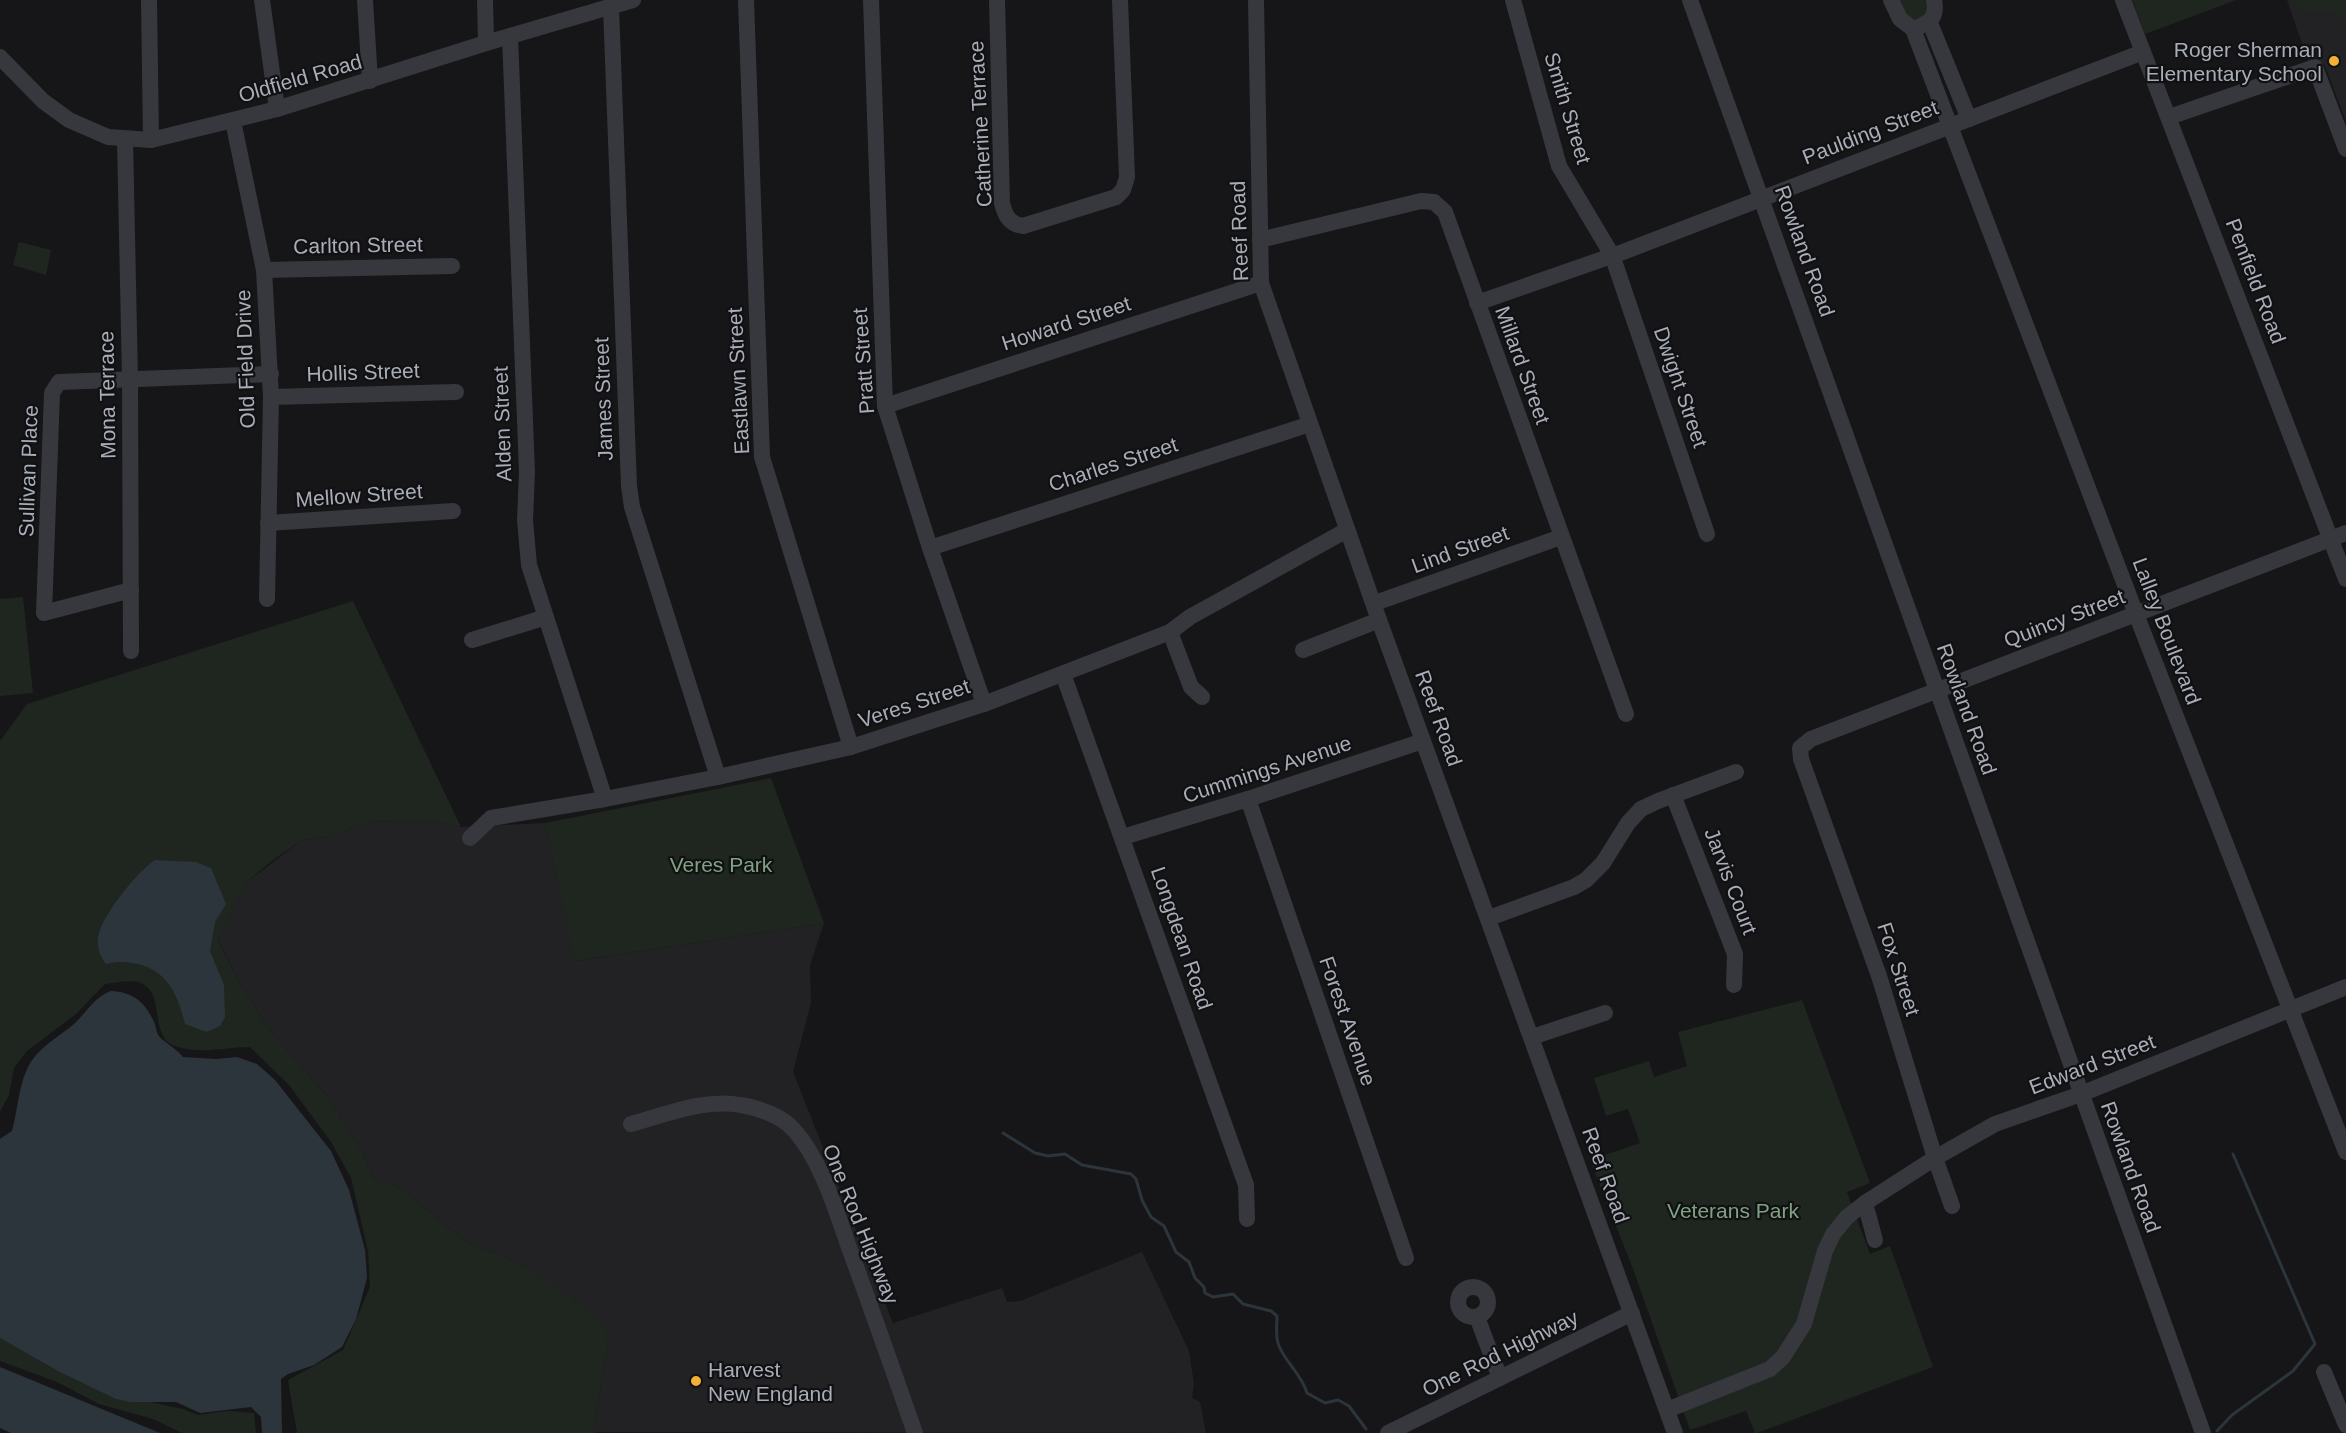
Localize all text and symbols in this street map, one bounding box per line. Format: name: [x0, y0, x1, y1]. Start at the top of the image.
place label: Roger Sherman Elementary School: [2146, 38, 2322, 85]
street label: Catherine Terrace: [964, 40, 996, 208]
street label: Oldfield Road: [236, 49, 364, 107]
street label: Smith Street: [1540, 49, 1596, 167]
marker: Roger Sherman Elementary School: [2327, 54, 2341, 68]
street label: Paulding Street: [1799, 95, 1941, 168]
street label: Reef Road: [1226, 180, 1252, 282]
street label: Rowland Road: [1771, 182, 1839, 320]
street label: Penfield Road: [2222, 215, 2290, 347]
street label: Carlton Street: [293, 232, 423, 258]
street label: Old Field Drive: [231, 289, 259, 429]
street label: Howard Street: [999, 291, 1134, 355]
street label: Millard Street: [1491, 303, 1555, 427]
street label: Eastlawn Street: [723, 307, 753, 455]
street label: Pratt Street: [848, 307, 878, 415]
street label: Dwight Street: [1650, 324, 1712, 450]
street label: Mona Terrace: [94, 331, 120, 459]
street label: James Street: [589, 337, 617, 461]
street label: Hollis Street: [306, 359, 420, 385]
street label: Alden Street: [488, 366, 516, 482]
street label: Sullivan Place: [14, 405, 42, 537]
street label: Charles Street: [1046, 432, 1181, 496]
street label: Mellow Street: [295, 479, 423, 511]
street label: Lind Street: [1408, 521, 1512, 577]
street label: Lalley Boulevard: [2128, 554, 2206, 708]
street label: Quincy Street: [2000, 584, 2128, 652]
street label: Rowland Road: [1933, 640, 2001, 778]
street label: Reef Road: [1411, 667, 1467, 769]
street label: Veres Street: [855, 674, 973, 732]
street label: Cummings Avenue: [1180, 731, 1354, 807]
street label: Jarvis Court: [1700, 825, 1762, 938]
park label: Veres Park: [670, 853, 773, 876]
street label: Longdean Road: [1147, 864, 1217, 1012]
street label: Fox Street: [1873, 919, 1925, 1019]
street label: Forest Avenue: [1315, 953, 1381, 1089]
street label: Edward Street: [2026, 1029, 2158, 1099]
street label: Rowland Road: [2097, 1098, 2165, 1236]
street label: Reef Road: [1578, 1124, 1634, 1226]
street label: One Rod Highway: [818, 1141, 904, 1308]
park label: Veterans Park: [1667, 1199, 1799, 1222]
street label: One Rod Highway: [1418, 1305, 1582, 1401]
place label: Harvest New England: [708, 1358, 833, 1405]
marker: Harvest New England: [689, 1374, 703, 1388]

